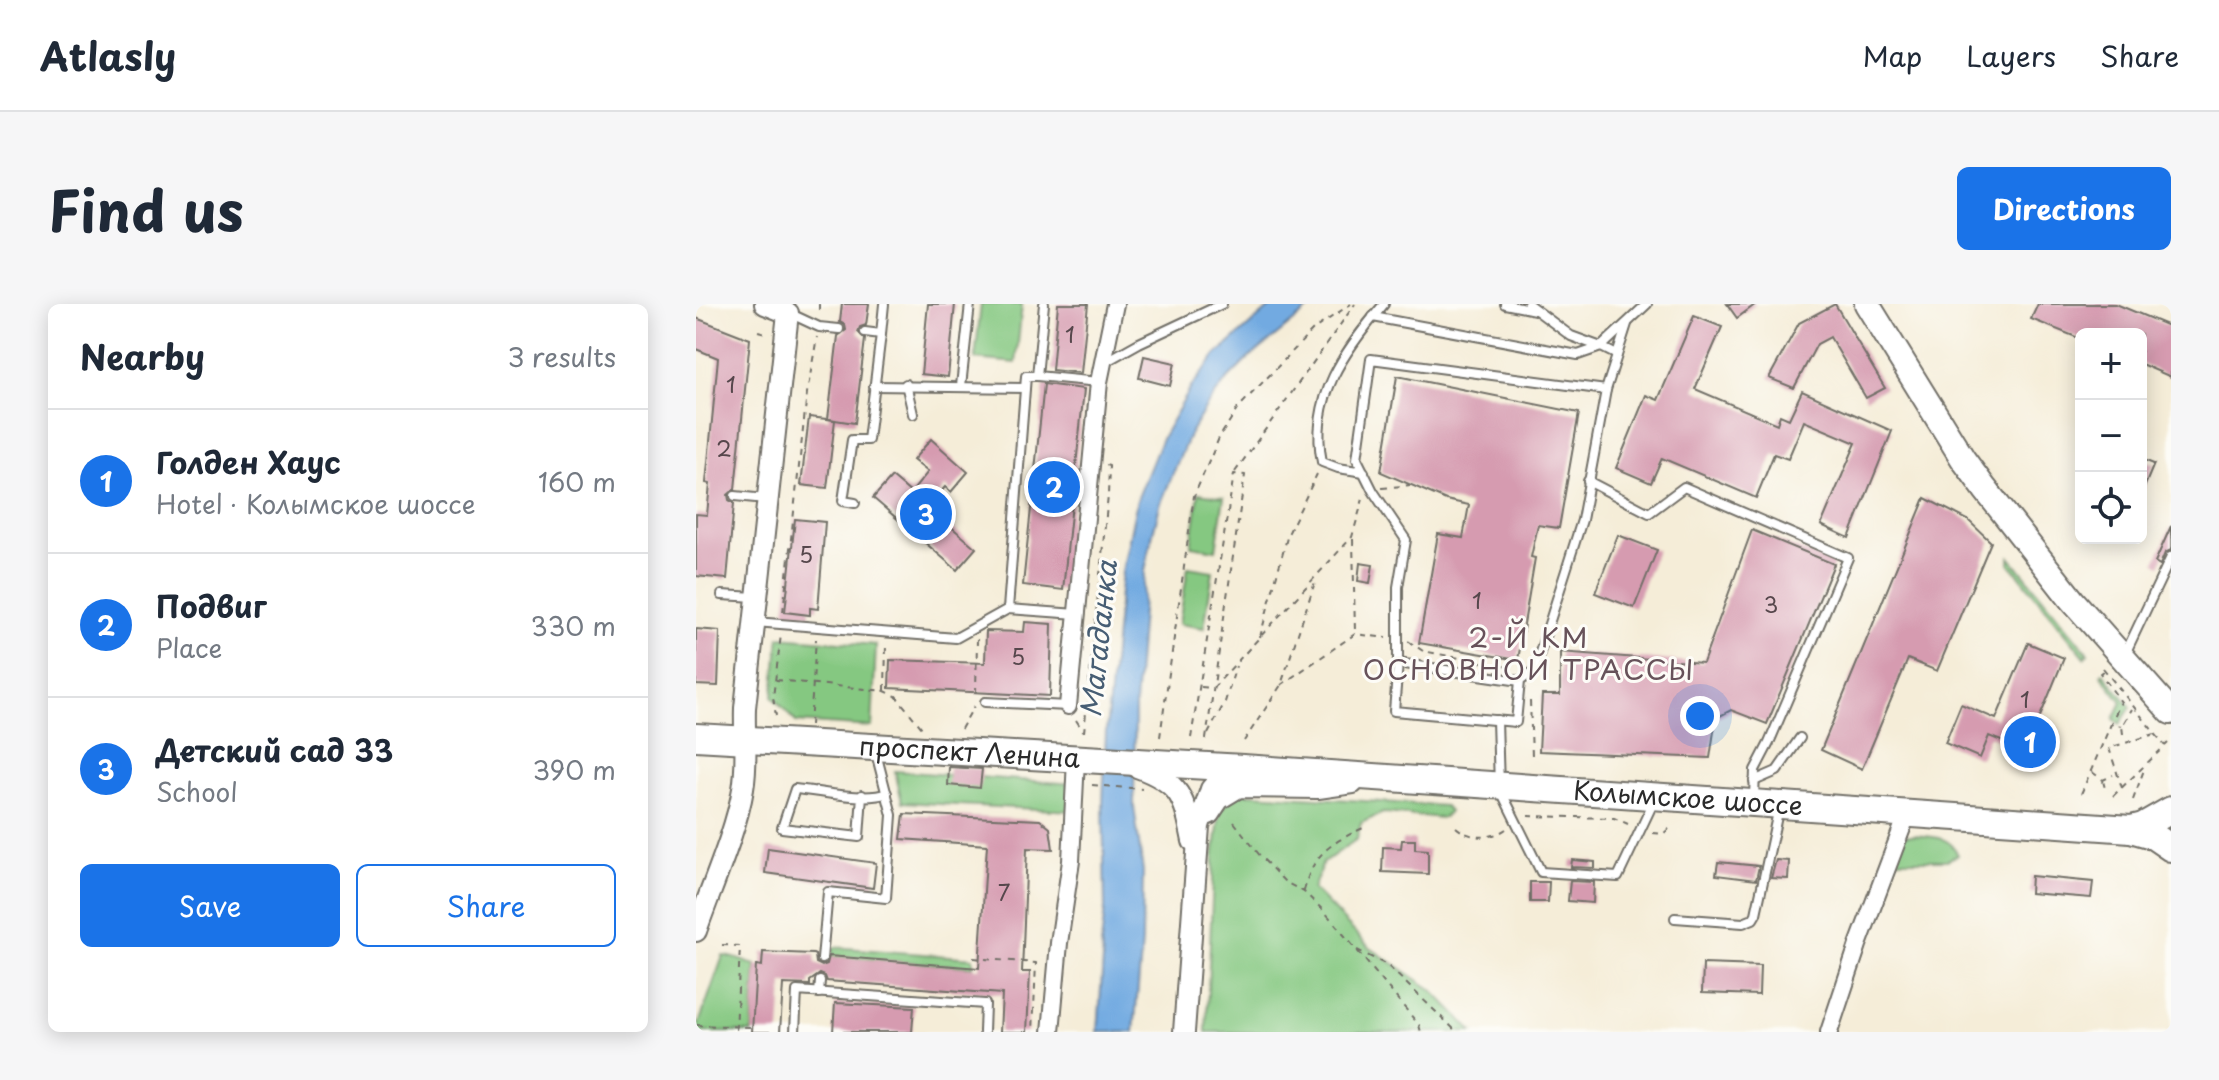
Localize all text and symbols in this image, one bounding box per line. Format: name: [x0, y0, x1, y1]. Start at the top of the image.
text: Atlasly: [40, 27, 176, 84]
text: Map: [1862, 34, 1922, 77]
text: Layers: [1966, 34, 2056, 77]
text: Share: [2100, 34, 2179, 77]
text: Find us: [48, 166, 244, 251]
button: Directions: [1957, 167, 2171, 250]
house number: 1: [1065, 317, 1075, 350]
map controls: [2075, 328, 2147, 544]
button: +: [2075, 328, 2147, 400]
text: Nearby: [80, 330, 205, 382]
text: 3 results: [508, 337, 616, 376]
house number: 1: [726, 367, 736, 400]
button: −: [2075, 400, 2147, 472]
house number: 2: [716, 431, 732, 464]
text: Голден Хаус: [156, 439, 341, 484]
pin: 2: [1028, 457, 1080, 517]
text: 1: [100, 462, 112, 501]
text: 160 m: [538, 462, 616, 501]
button: locate: [2075, 472, 2147, 544]
text: Hotel · Колымское шоссе: [156, 484, 476, 523]
pin: 3: [900, 484, 952, 544]
house number: 5: [799, 537, 813, 570]
water label: Магаданка: [1068, 558, 1127, 719]
text: Подвиг: [156, 583, 267, 628]
house number: 1: [1472, 583, 1482, 616]
house number: 3: [1764, 587, 1778, 620]
text: 2: [97, 606, 115, 645]
text: 330 m: [531, 606, 616, 645]
district label: 2-Й КМ ОСНОВНОЙ ТРАССЫ: [1363, 615, 1695, 690]
text: Place: [156, 628, 222, 667]
house number: 5: [1011, 639, 1025, 672]
house number: 1: [2020, 682, 2030, 715]
your location: [1680, 696, 1720, 736]
pin: 1: [2004, 712, 2056, 772]
street label: проспект Ленина: [858, 725, 1082, 777]
text: Детский сад 33: [156, 727, 393, 772]
text: 3: [97, 750, 115, 789]
text: 390 m: [532, 750, 616, 789]
street label: Колымское шоссе: [1572, 770, 1804, 824]
text: School: [156, 772, 238, 811]
button: Save: [80, 864, 340, 947]
button: Share: [356, 864, 616, 947]
house number: 7: [998, 875, 1010, 908]

